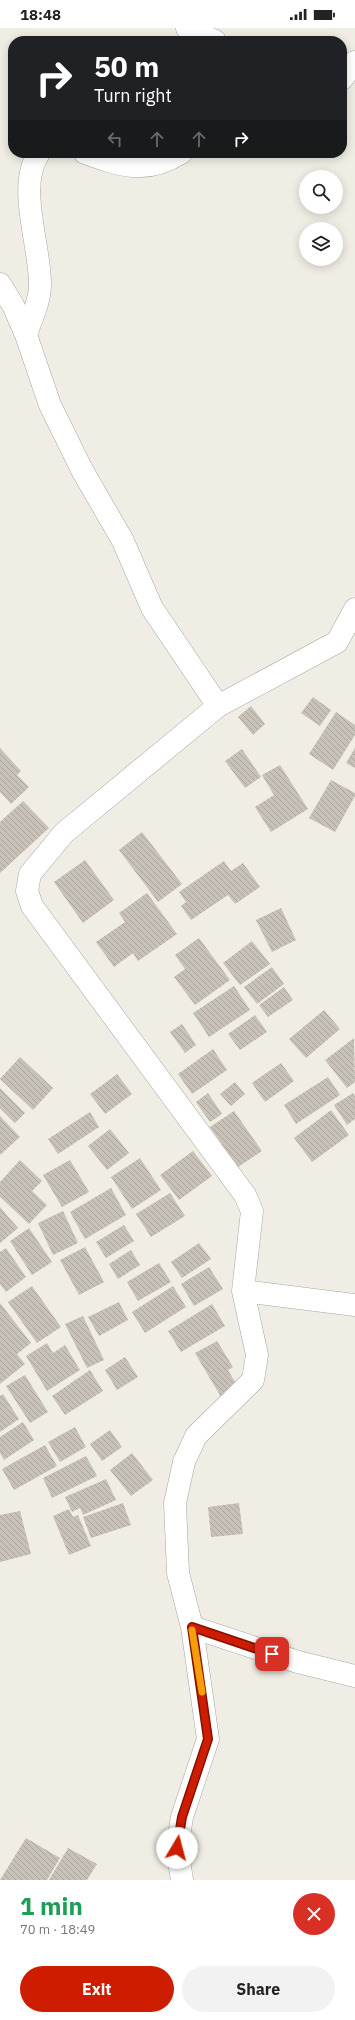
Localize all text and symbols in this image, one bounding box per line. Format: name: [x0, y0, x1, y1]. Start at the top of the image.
text: 18:48: [20, 5, 61, 24]
text: 50 m: [94, 48, 159, 85]
icon: right: [28, 52, 80, 104]
text: Turn right: [94, 84, 172, 107]
icon: left: [104, 128, 126, 150]
icon: ahead: [146, 128, 168, 150]
icon: ahead: [188, 128, 210, 150]
icon: right: [230, 128, 252, 150]
map controls: [299, 170, 343, 266]
button: search: [299, 170, 343, 214]
button: layers: [299, 222, 343, 266]
pin: [255, 1637, 289, 1671]
icon: arrive: [261, 1643, 283, 1665]
position arrow: [156, 1827, 198, 1869]
text: 1 min: [20, 1890, 83, 1922]
button: close: [293, 1893, 335, 1935]
text: 70 m · 18:49: [20, 1921, 95, 1938]
button: Exit: [20, 1966, 174, 2012]
button: Share: [182, 1966, 335, 2012]

